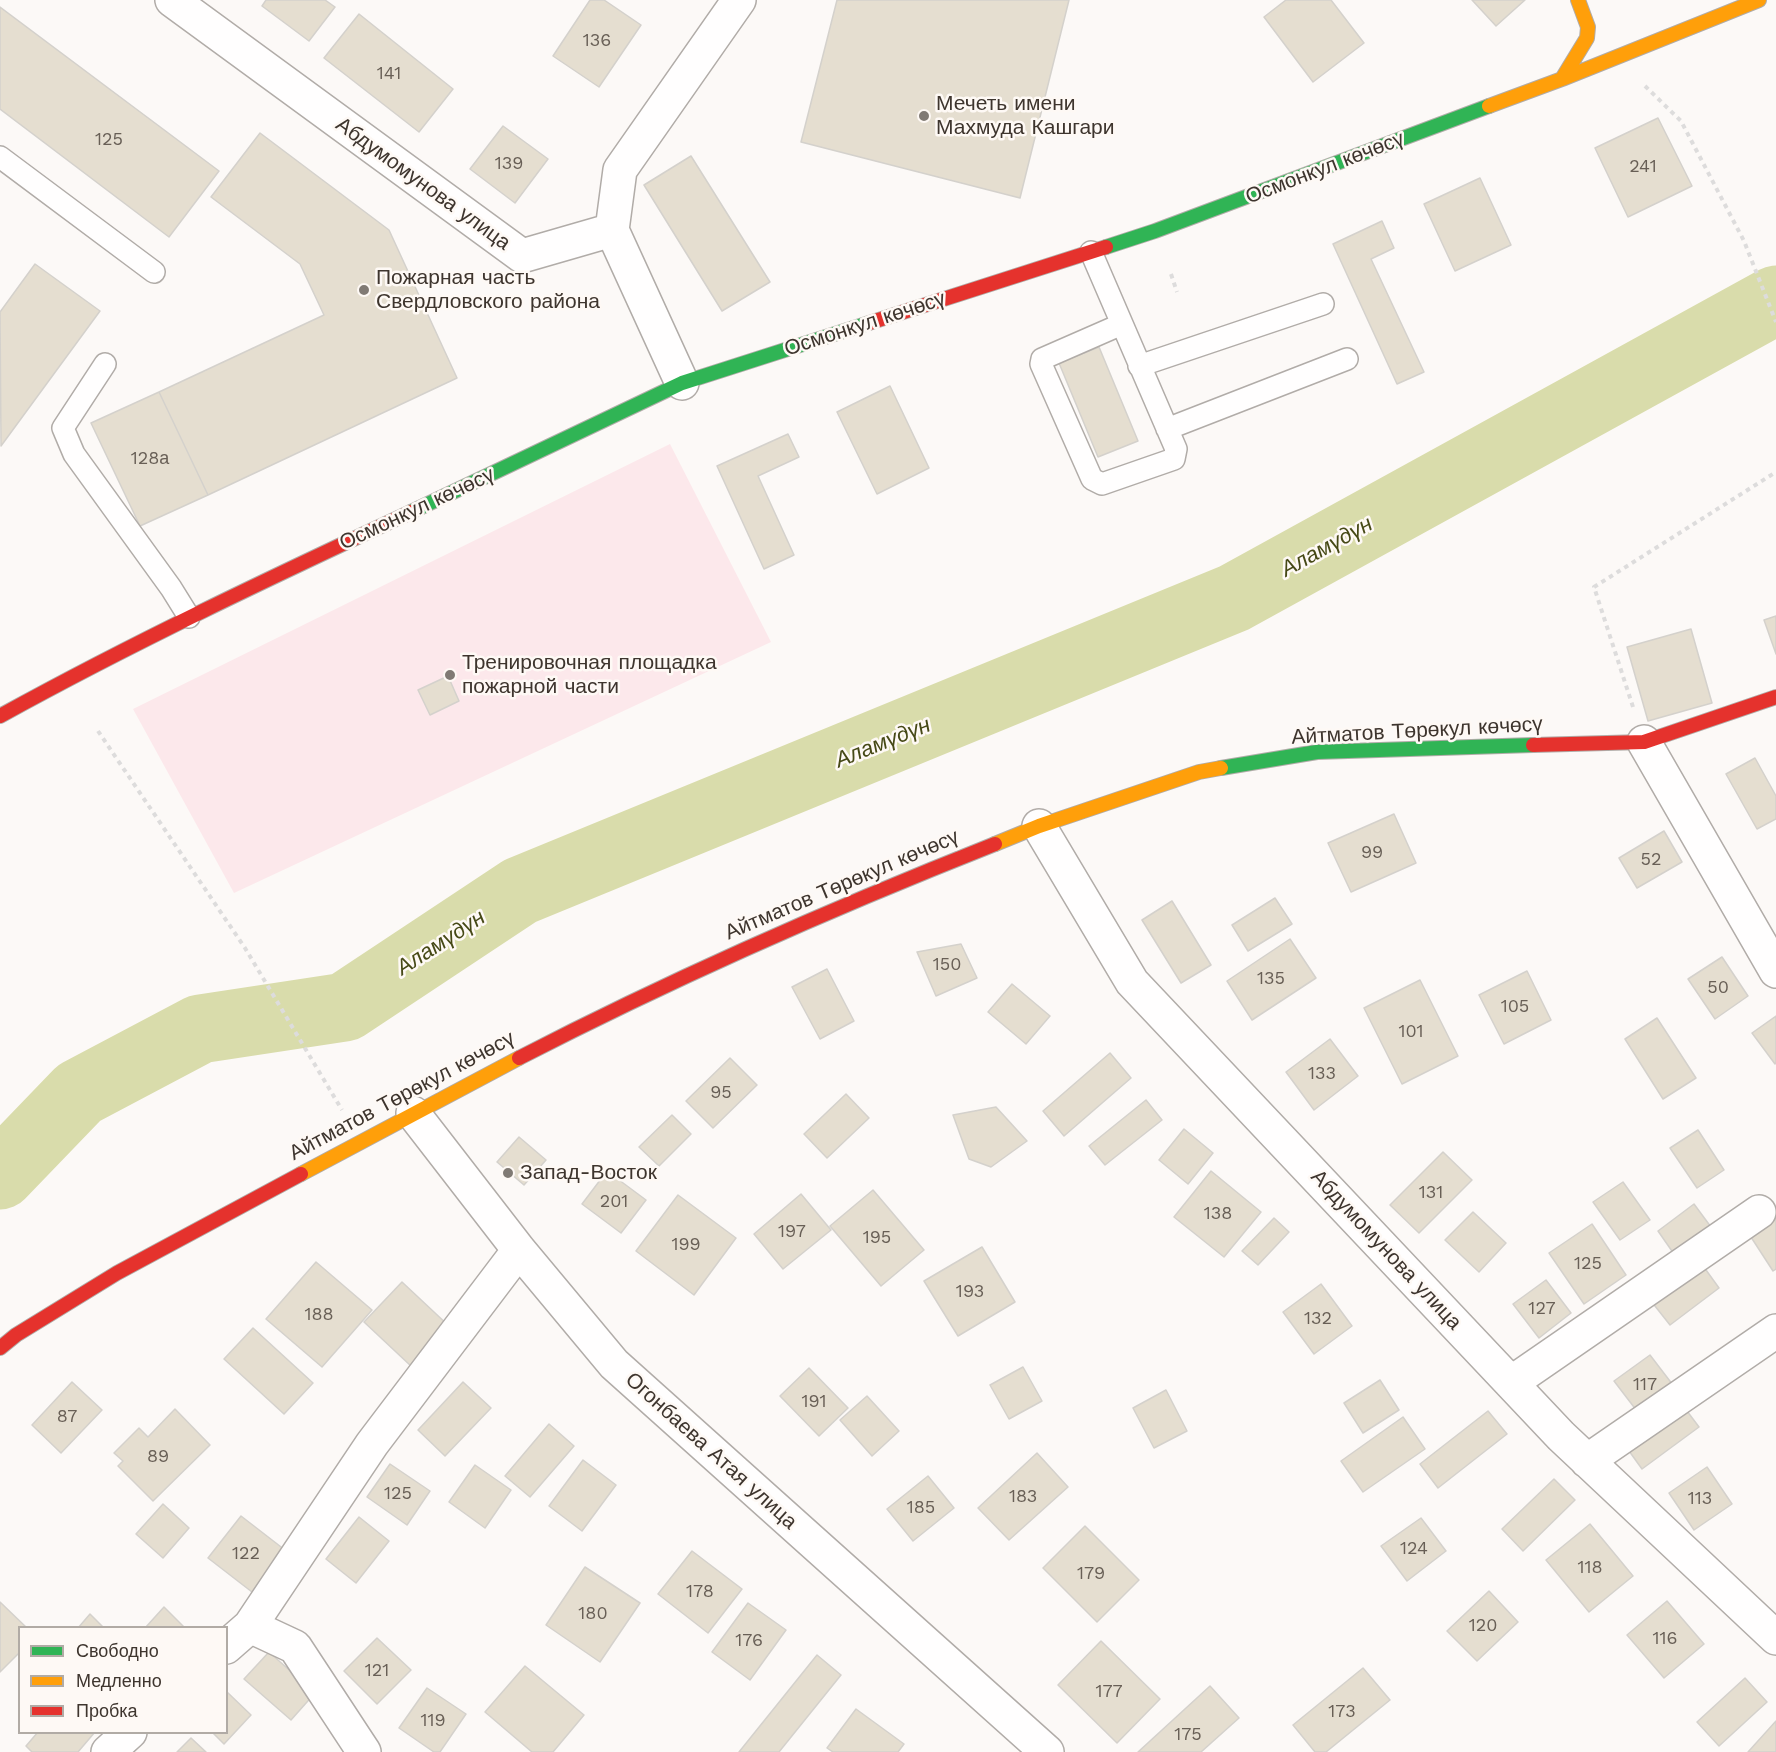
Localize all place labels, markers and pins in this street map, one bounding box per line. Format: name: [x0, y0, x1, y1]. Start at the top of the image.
place label: Мечеть имени Махмуда Кашгари: [936, 91, 1115, 141]
marker: Мечеть имени Махмуда Кашгари: [917, 109, 931, 123]
place label: Пожарная часть Свердловского района: [376, 265, 600, 315]
marker: Пожарная часть Свердловского района: [357, 283, 371, 297]
place label: Тренировочная площадка пожарной части: [462, 650, 717, 700]
marker: Тренировочная площадка пожарной части: [443, 668, 457, 682]
place label: Запад-Восток: [520, 1160, 657, 1186]
marker: Запад-Восток: [501, 1166, 515, 1180]

